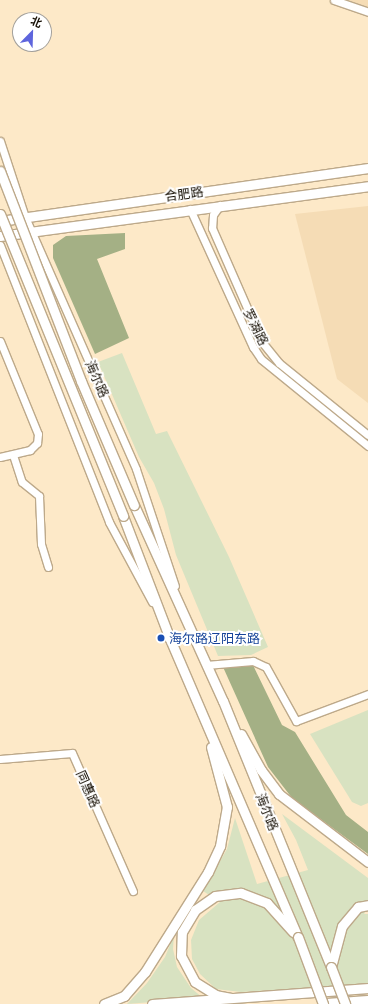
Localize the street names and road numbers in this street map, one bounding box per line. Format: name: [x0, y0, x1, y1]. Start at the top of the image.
street label: 合肥路: [164, 184, 204, 204]
street label: 罗湖路: [240, 306, 272, 348]
street label: 海尔路: [82, 358, 112, 400]
street label: 同惠路: [73, 768, 103, 810]
street label: 海尔路: [252, 791, 282, 833]

